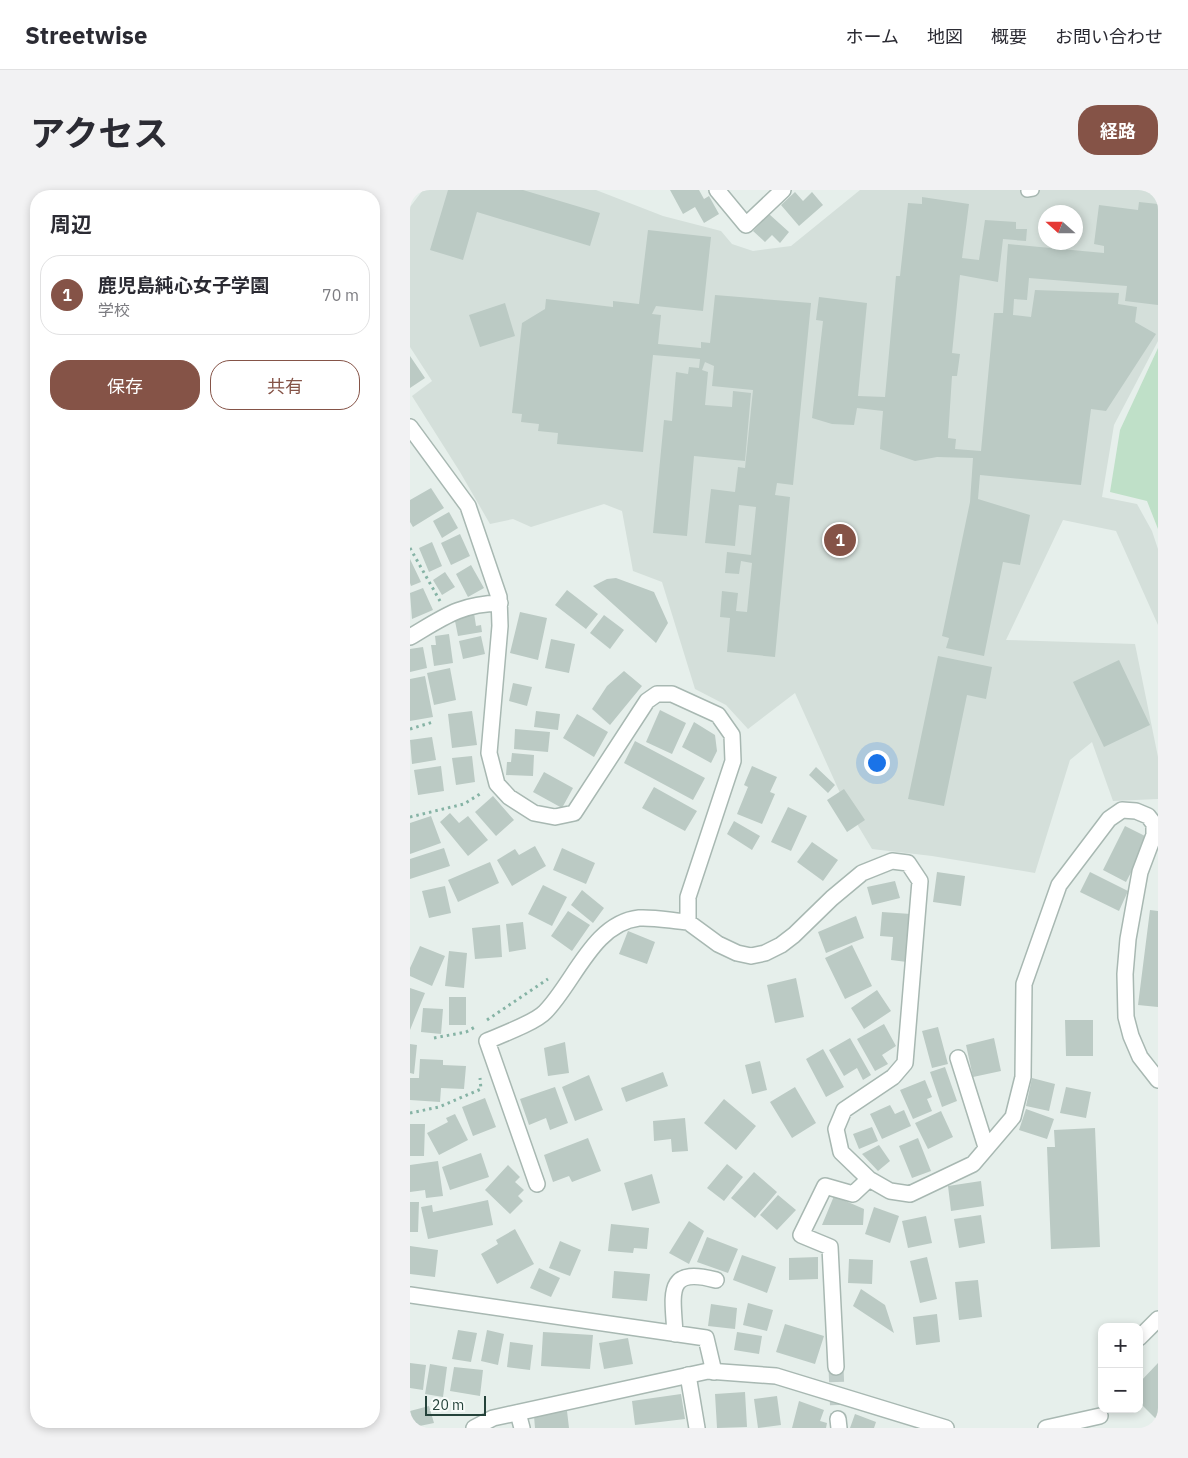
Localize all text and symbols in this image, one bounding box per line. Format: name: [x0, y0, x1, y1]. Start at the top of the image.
text: Streetwise: [25, 19, 147, 51]
text: ホーム: [846, 25, 899, 48]
text: 地図: [927, 25, 963, 48]
text: 概要: [991, 25, 1027, 48]
text: お問い合わせ: [1055, 25, 1163, 48]
button: 経路: [1078, 105, 1158, 155]
text: アクセス: [30, 110, 168, 156]
north arrow: [1038, 205, 1083, 250]
text: 周辺: [50, 210, 92, 238]
text: 鹿児島純心女子学園: [98, 273, 269, 297]
text: 1: [62, 285, 72, 305]
text: 70 m: [322, 285, 359, 305]
text: 学校: [98, 300, 130, 320]
button: 保存: [50, 360, 200, 410]
button: 共有: [210, 360, 360, 410]
pin: 1: [824, 521, 856, 559]
your location: [864, 750, 890, 776]
map controls: [1098, 1323, 1143, 1413]
button: +: [1098, 1323, 1143, 1368]
button: −: [1098, 1368, 1143, 1413]
scale bar: [425, 1393, 486, 1416]
text: 20 m: [432, 1396, 464, 1414]

